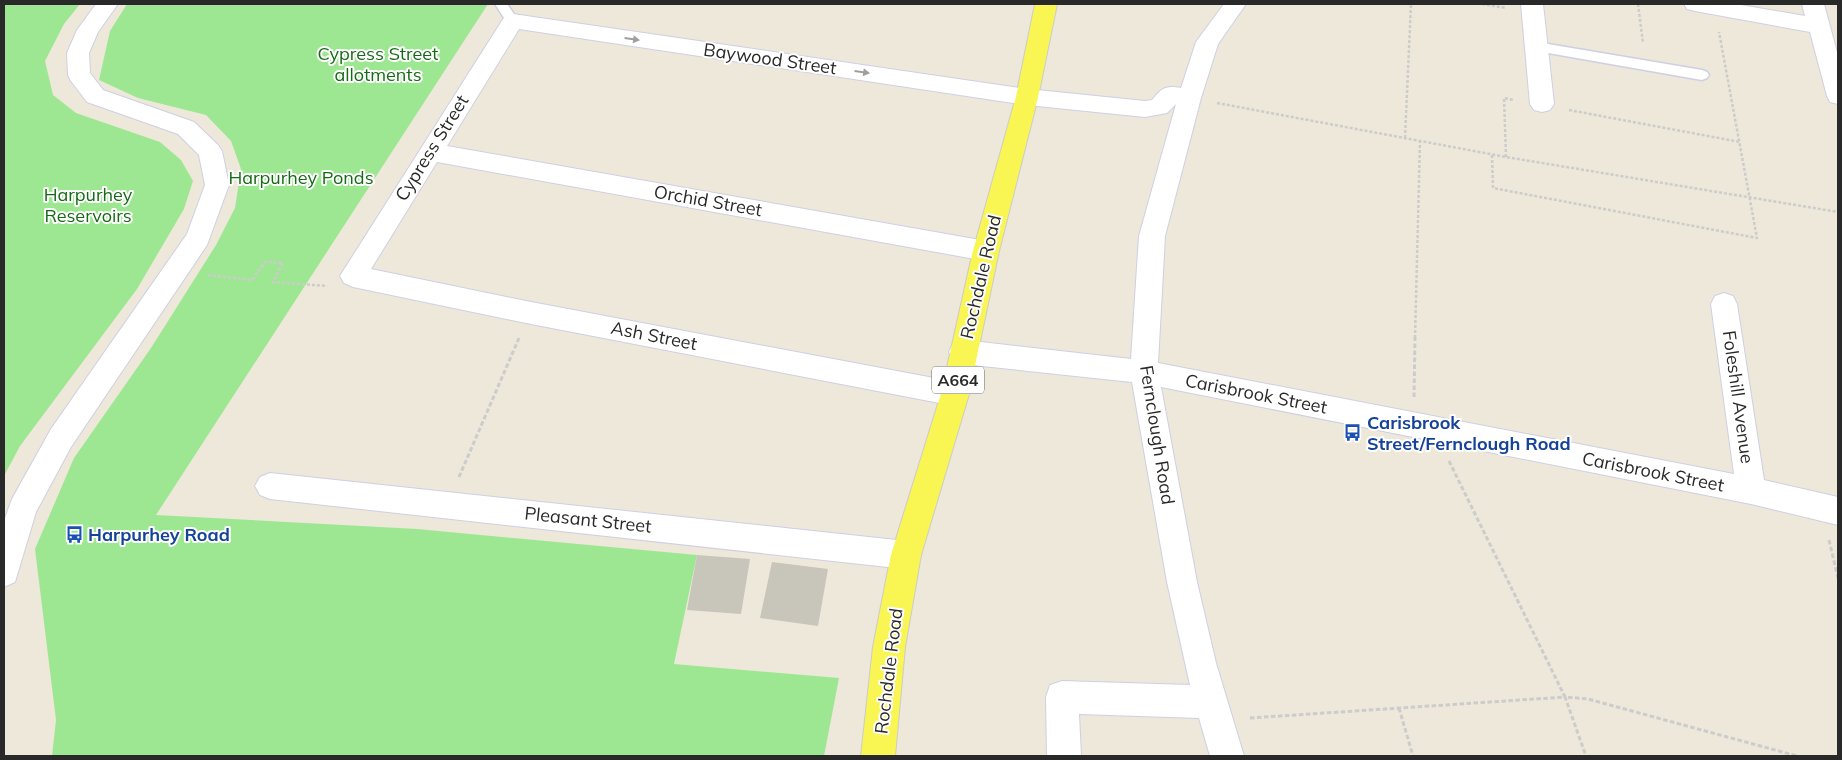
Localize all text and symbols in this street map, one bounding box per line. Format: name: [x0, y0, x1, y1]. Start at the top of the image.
one-way arrow: [625, 35, 641, 43]
street label: Baywood Street: [702, 38, 838, 79]
park label: Cypress Street allotments: [318, 42, 438, 86]
one-way arrow: [855, 69, 871, 77]
street label: Cypress Street: [390, 90, 473, 205]
park label: Harpurhey Ponds: [228, 166, 374, 189]
street label: Orchid Street: [652, 180, 764, 221]
park label: Harpurhey Reservoirs: [44, 183, 133, 227]
street label: Rochdale Road: [955, 213, 1006, 341]
street label: Ash Street: [609, 316, 699, 355]
street label: Foleshill Avenue: [1718, 329, 1759, 465]
street label: Fernclough Road: [1135, 364, 1180, 506]
road number: A664: [932, 366, 984, 394]
street label: Carisbrook Street: [1183, 368, 1329, 419]
place label: Carisbrook Street/Fernclough Road: [1367, 411, 1571, 455]
bus stop icon: Carisbrook Street/Fernclough Road: [1343, 423, 1363, 443]
street label: Carisbrook Street: [1580, 446, 1726, 497]
street label: Pleasant Street: [523, 501, 653, 538]
place label: Harpurhey Road: [88, 523, 230, 546]
bus stop icon: Harpurhey Road: [64, 525, 84, 545]
street label: Rochdale Road: [869, 607, 908, 735]

